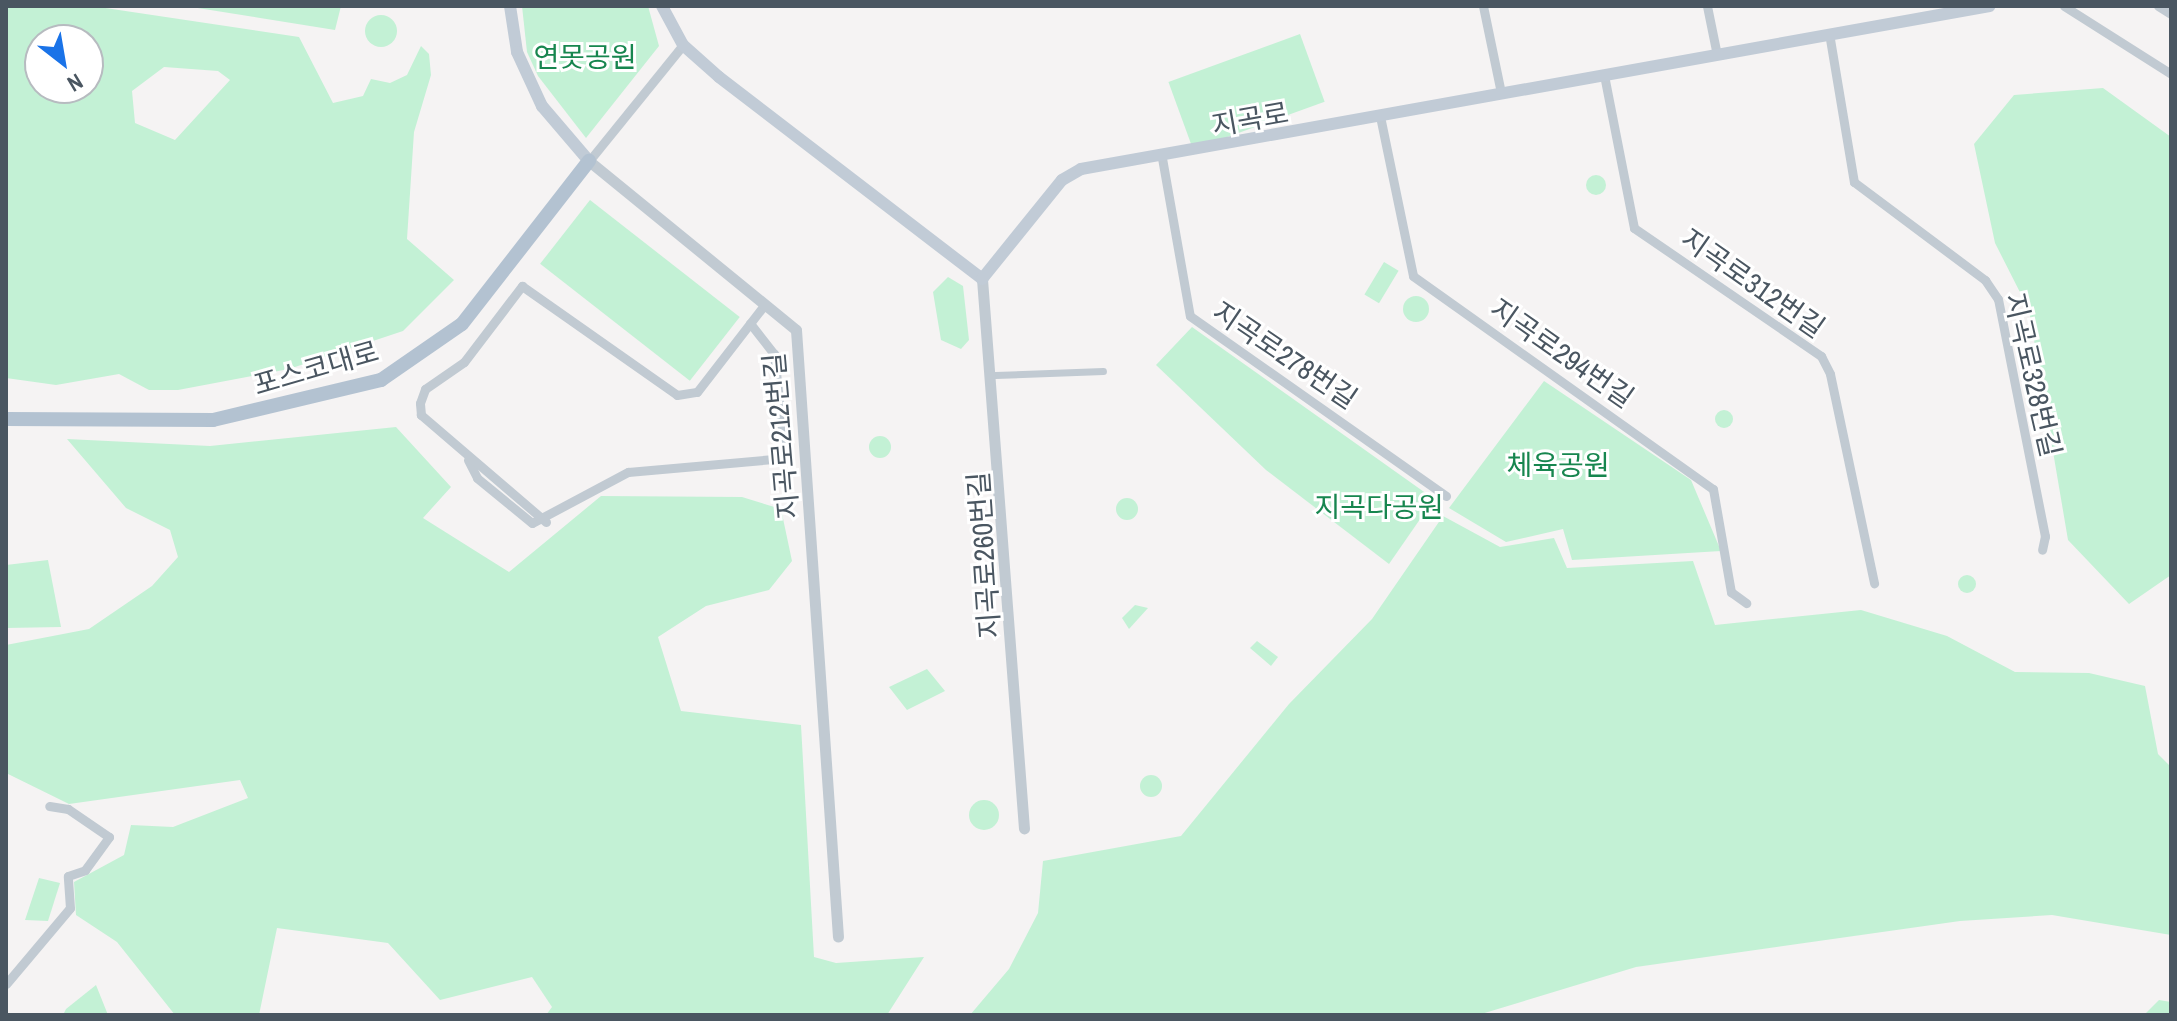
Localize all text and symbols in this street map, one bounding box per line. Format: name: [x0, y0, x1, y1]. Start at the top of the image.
north arrow: [24, 24, 104, 104]
park label: 연못공원: [533, 40, 637, 74]
text: N: [62, 67, 89, 99]
street label: 지곡로: [1209, 96, 1291, 142]
street label: 지곡로312번길: [1675, 221, 1831, 345]
street label: 지곡로328번길: [1998, 290, 2068, 460]
street label: 지곡로294번길: [1484, 291, 1640, 415]
street label: 지곡로278번길: [1206, 294, 1364, 416]
street label: 포스코대로: [249, 334, 383, 402]
street label: 지곡로212번길: [757, 351, 805, 521]
park label: 체육공원: [1506, 448, 1610, 482]
street label: 지곡로260번길: [961, 470, 1007, 640]
park label: 지곡다공원: [1315, 490, 1443, 524]

